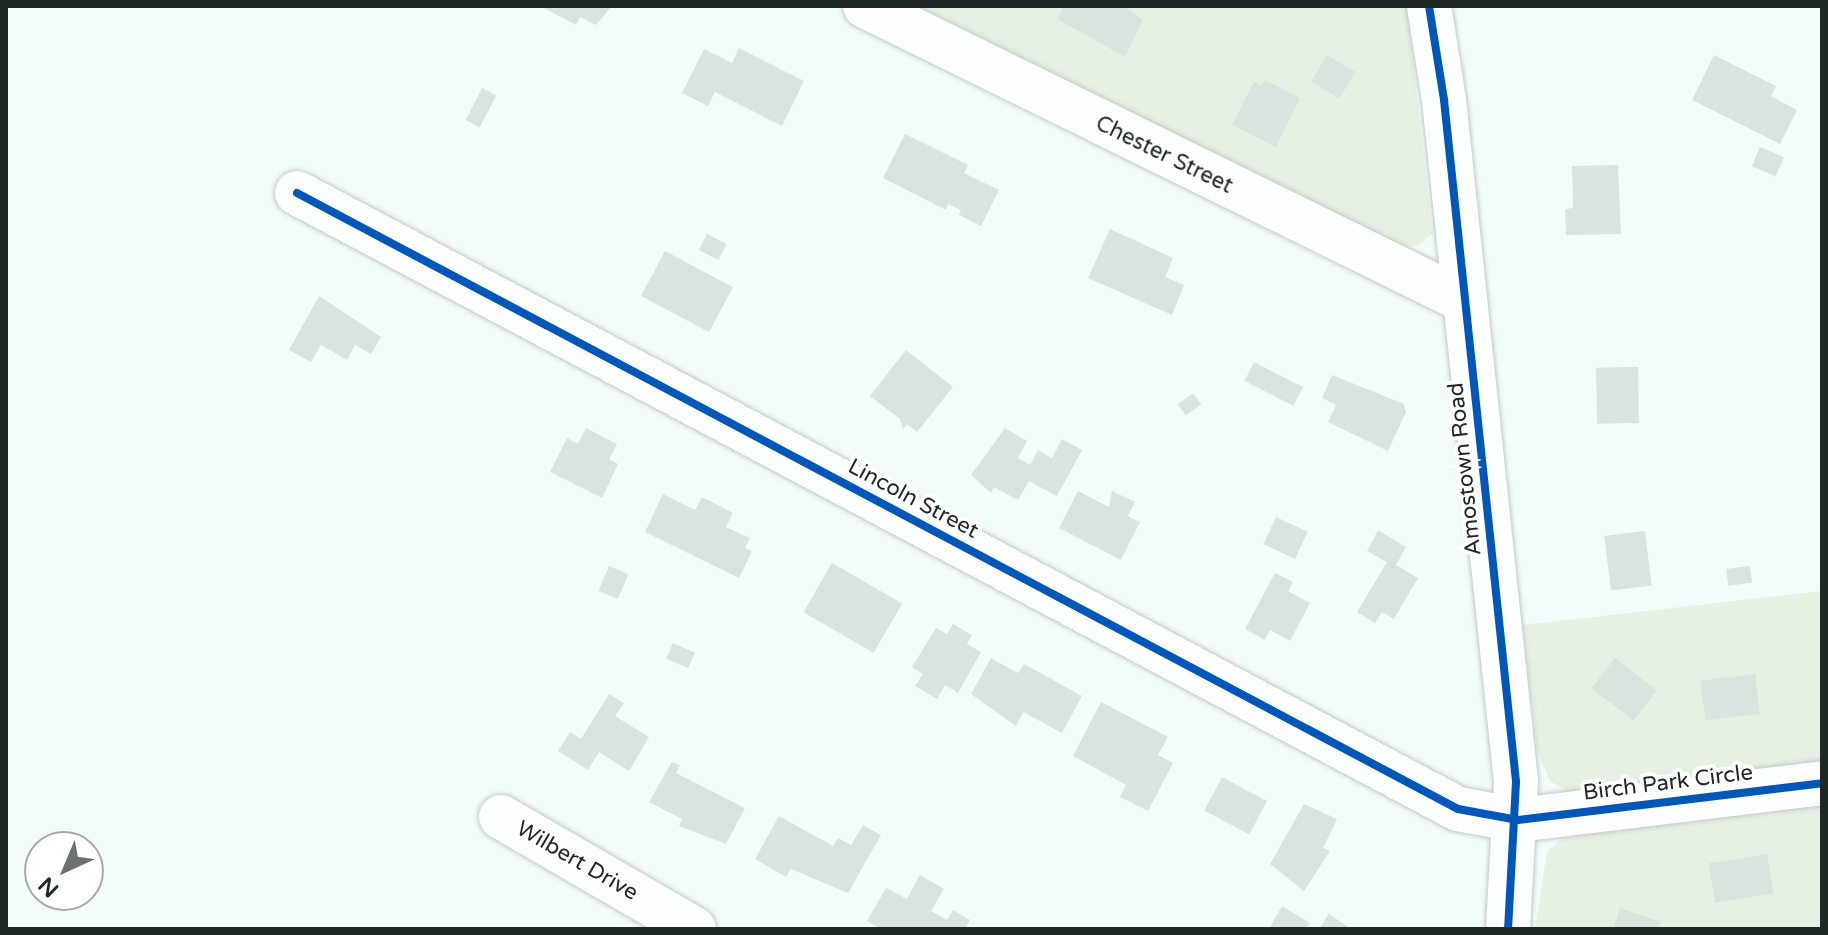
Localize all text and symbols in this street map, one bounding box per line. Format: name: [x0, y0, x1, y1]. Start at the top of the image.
street label: Chester Street: [1091, 110, 1237, 200]
street label: Amostown Road: [1443, 381, 1487, 557]
street label: Lincoln Street: [843, 454, 983, 544]
street label: Birch Park Circle: [1582, 759, 1754, 807]
street label: Wilbert Drive: [511, 816, 643, 906]
north arrow: [24, 831, 104, 911]
text: N: [33, 871, 64, 902]

